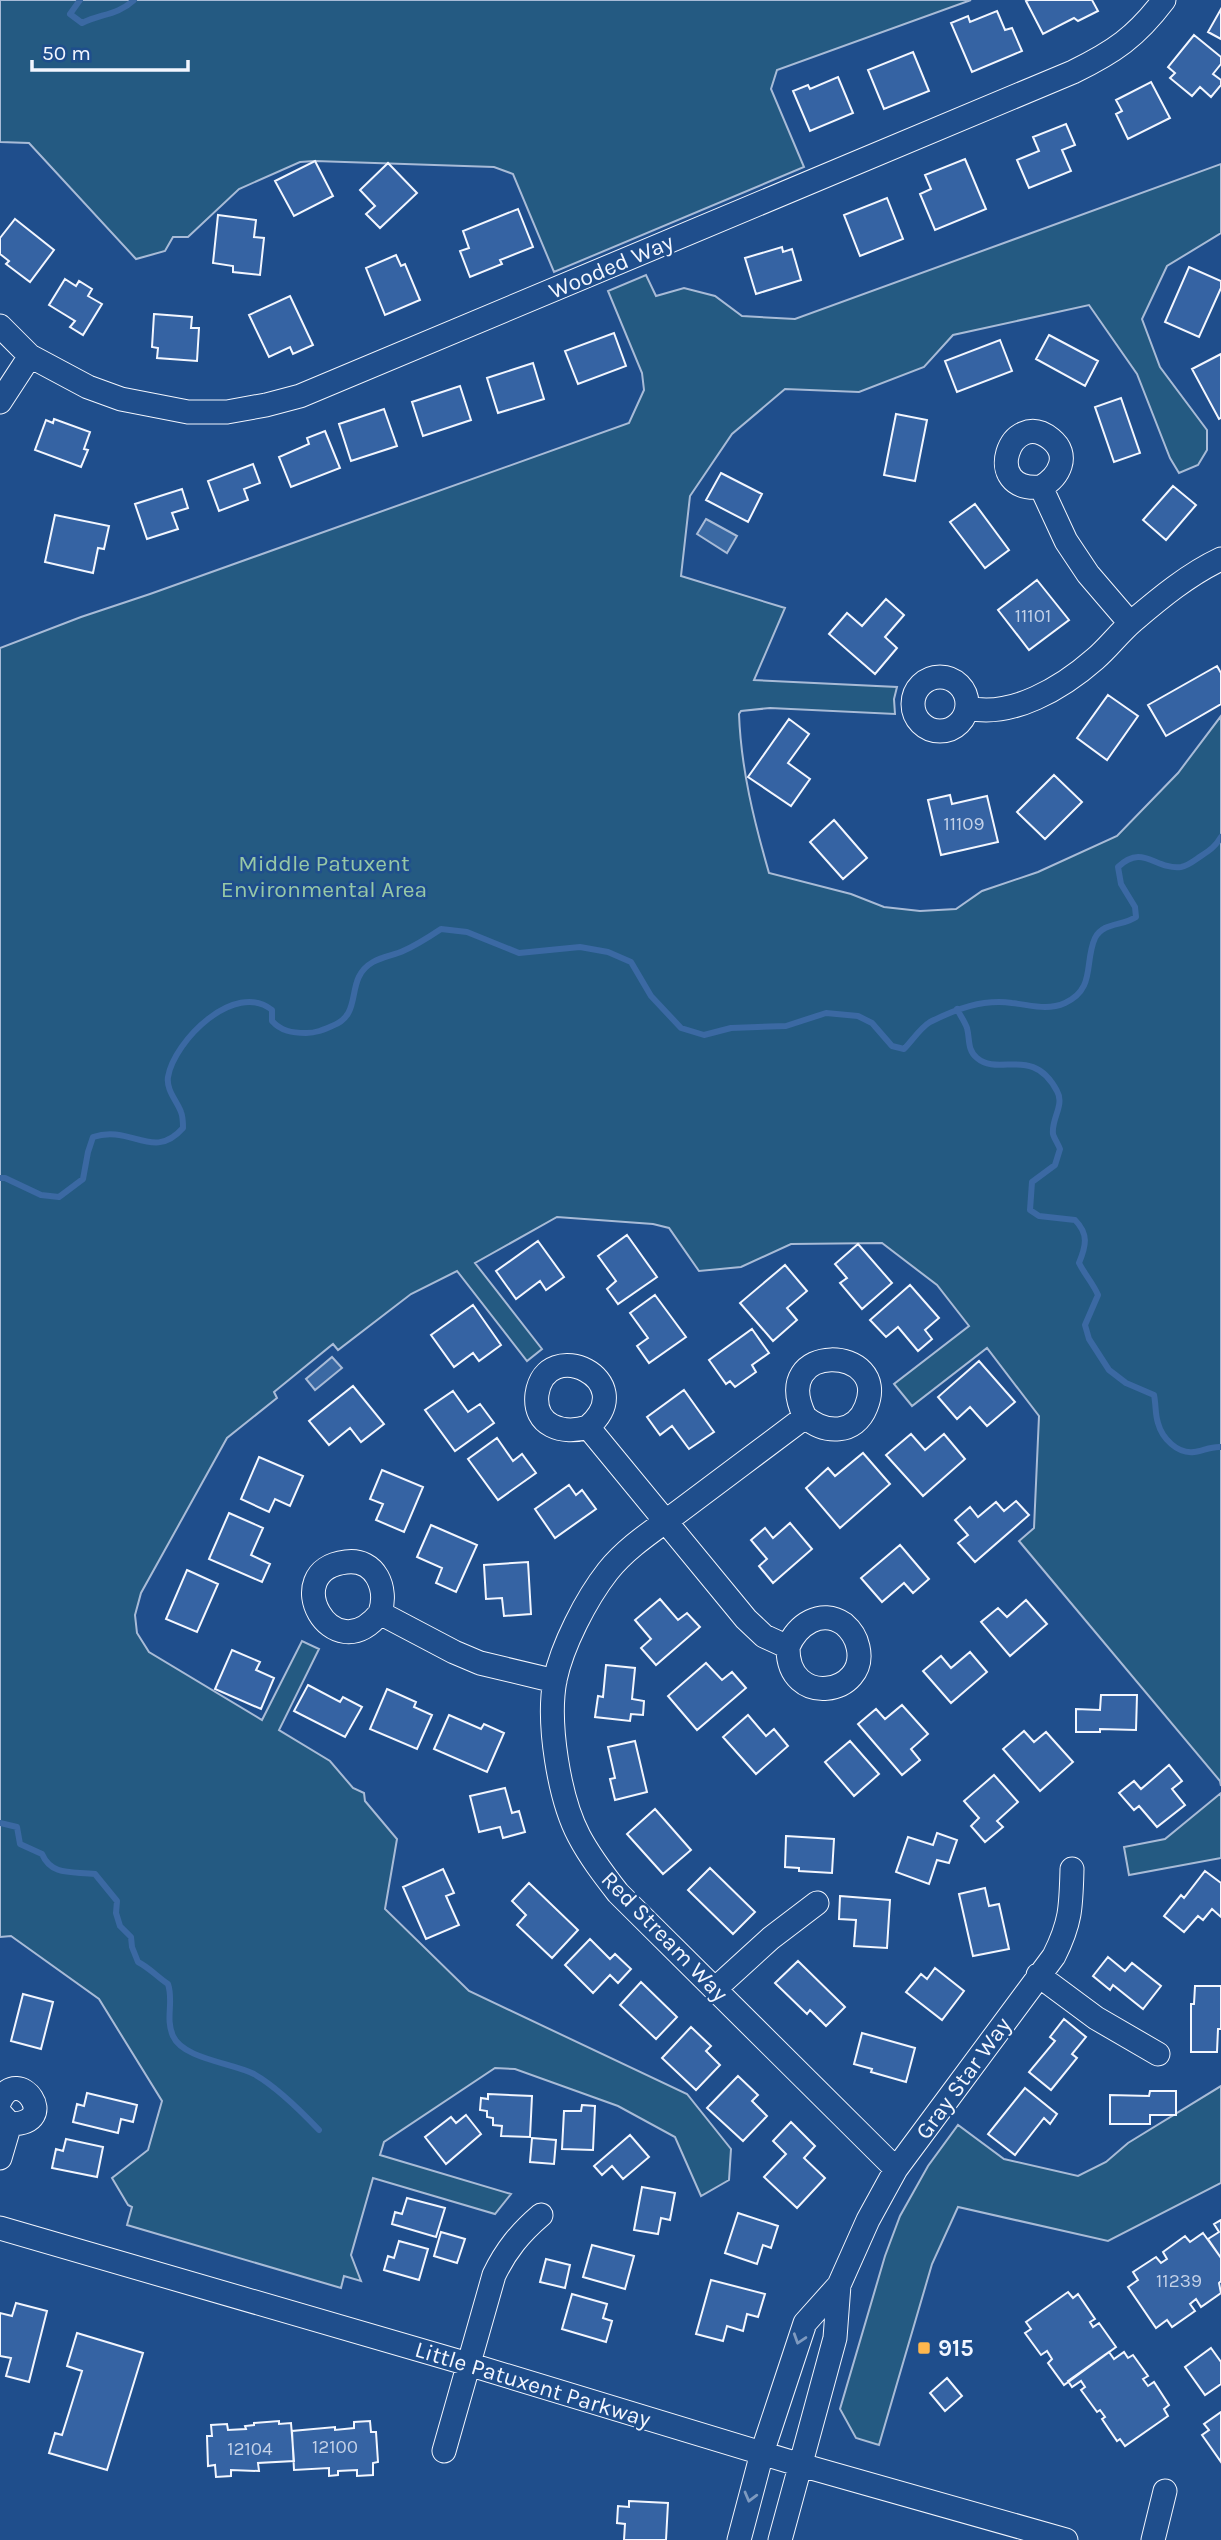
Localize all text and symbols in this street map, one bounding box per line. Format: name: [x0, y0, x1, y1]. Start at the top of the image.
scale bar: [32, 28, 187, 72]
text: 50 m: [42, 41, 91, 65]
street label: Wooded Way: [545, 228, 678, 305]
house number: 11101: [1015, 605, 1051, 627]
house number: 11109: [943, 813, 985, 835]
park label: Middle Patuxent Environmental Area: [221, 850, 427, 903]
street label: Red Stream Way: [596, 1866, 734, 2007]
street label: Gray Star Way: [910, 2012, 1017, 2145]
house number: 11239: [1156, 2270, 1202, 2292]
one-way arrow: [793, 2333, 808, 2345]
place label: 915: [938, 2335, 974, 2362]
street label: Little Patuxent Parkway: [412, 2336, 654, 2433]
marker: 915: [916, 2340, 932, 2356]
house number: 12100: [312, 2436, 358, 2458]
house number: 12104: [227, 2438, 273, 2460]
one-way arrow: [744, 2490, 759, 2502]

